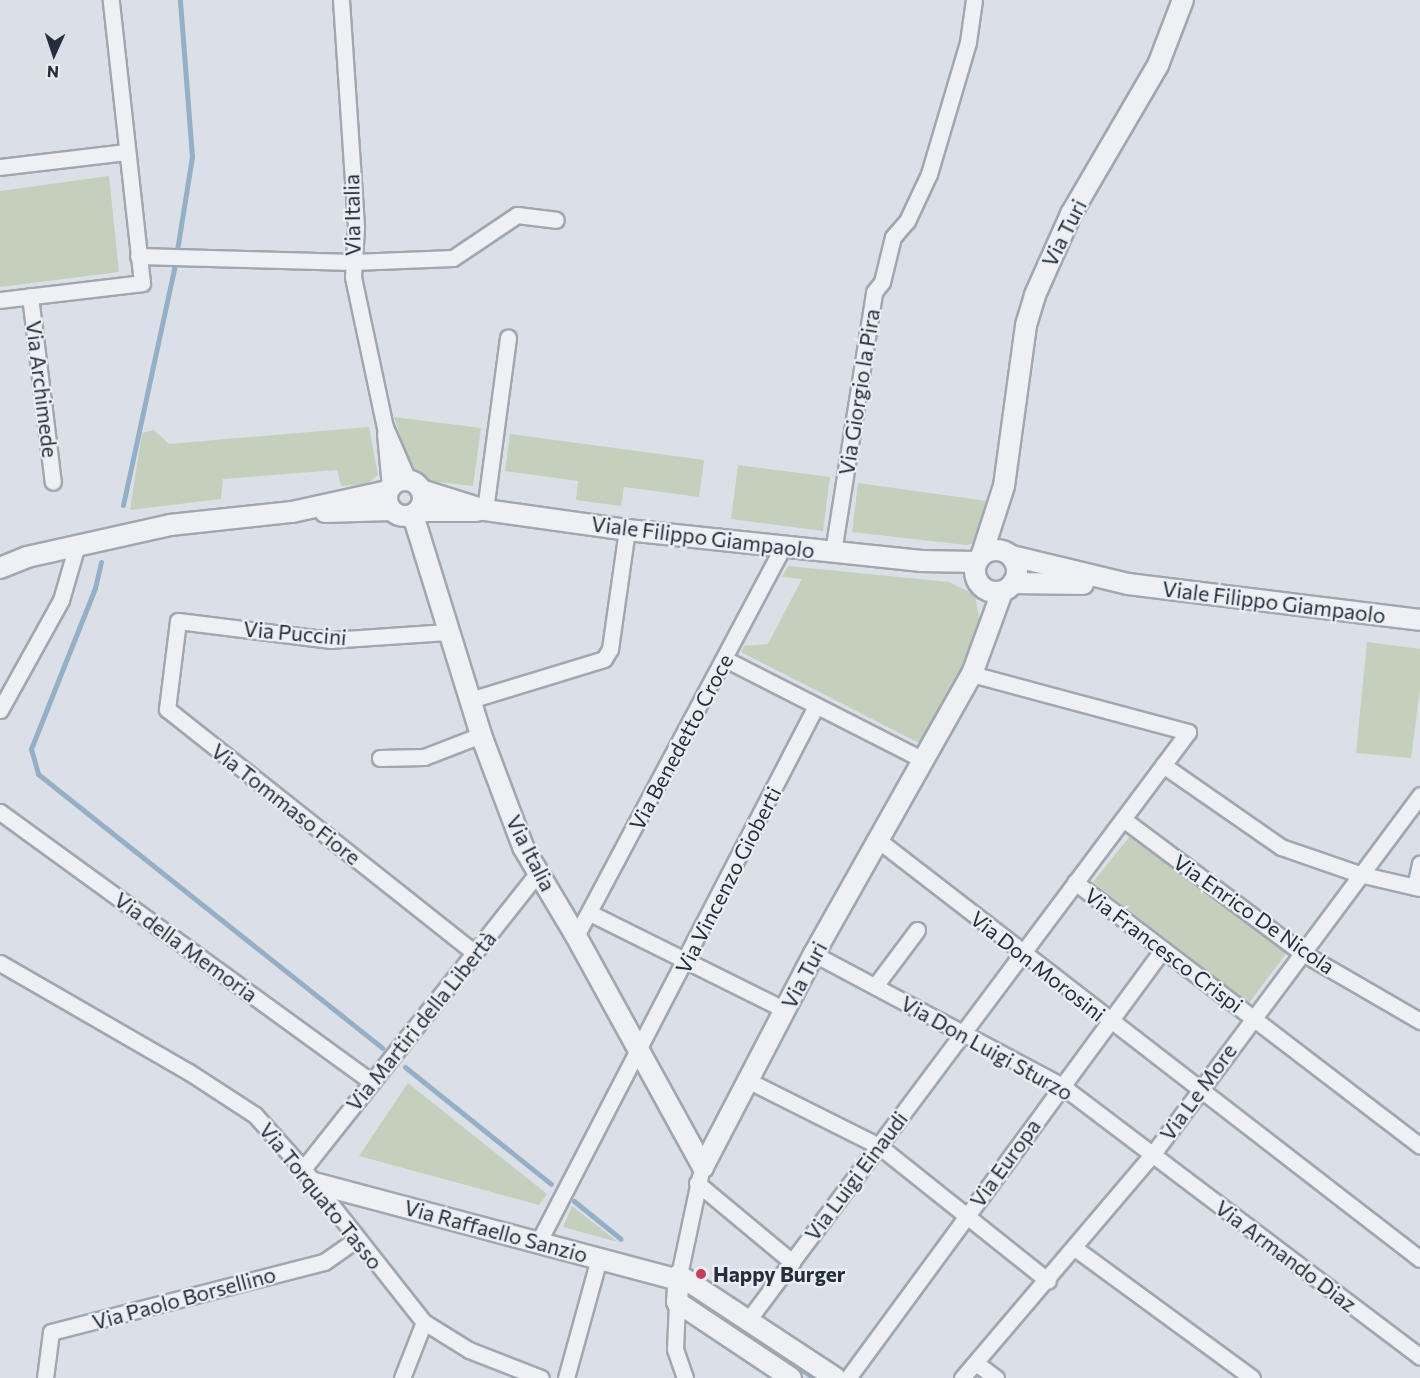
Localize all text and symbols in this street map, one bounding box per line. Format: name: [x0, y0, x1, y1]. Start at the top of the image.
north arrow: [24, 24, 84, 84]
text: N: [47, 63, 60, 82]
street label: Via Italia: [339, 174, 365, 256]
street label: Via Turi: [1036, 195, 1092, 271]
street label: Via Giorgio la Pira: [833, 307, 885, 477]
street label: Via Archimede: [21, 319, 63, 459]
street label: Viale Filippo Giampaolo: [590, 511, 816, 563]
street label: Viale Filippo Giampaolo: [1161, 576, 1387, 628]
street label: Via Puccini: [242, 616, 348, 650]
street label: Via Benedetto Croce: [624, 650, 738, 834]
street label: Via Tommaso Fiore: [207, 738, 365, 870]
street label: Via Vincenzo Gioberti: [670, 782, 786, 978]
street label: Via Italia: [501, 811, 561, 895]
street label: Via Enrico De Nicola: [1169, 849, 1339, 979]
street label: Via Francesco Crispi: [1080, 882, 1248, 1018]
street label: Via della Memoria: [110, 887, 262, 1007]
street label: Via Don Morosini: [966, 906, 1110, 1026]
street label: Via Martiri della Libertà: [341, 926, 501, 1116]
street label: Via Turi: [776, 937, 832, 1013]
street label: Via Don Luigi Sturzo: [897, 990, 1077, 1106]
street label: Via Le More: [1154, 1039, 1242, 1145]
street label: Via Luigi Einaudi: [799, 1107, 913, 1245]
street label: Via Europa: [965, 1114, 1045, 1212]
street label: Via Torquato Tasso: [254, 1118, 388, 1274]
street label: Via Raffaello Sanzio: [402, 1194, 590, 1268]
street label: Via Armando Diaz: [1211, 1195, 1361, 1317]
street label: Via Paolo Borsellino: [90, 1261, 278, 1335]
place label: Happy Burger: [713, 1261, 845, 1287]
marker: Happy Burger: [694, 1267, 708, 1281]

